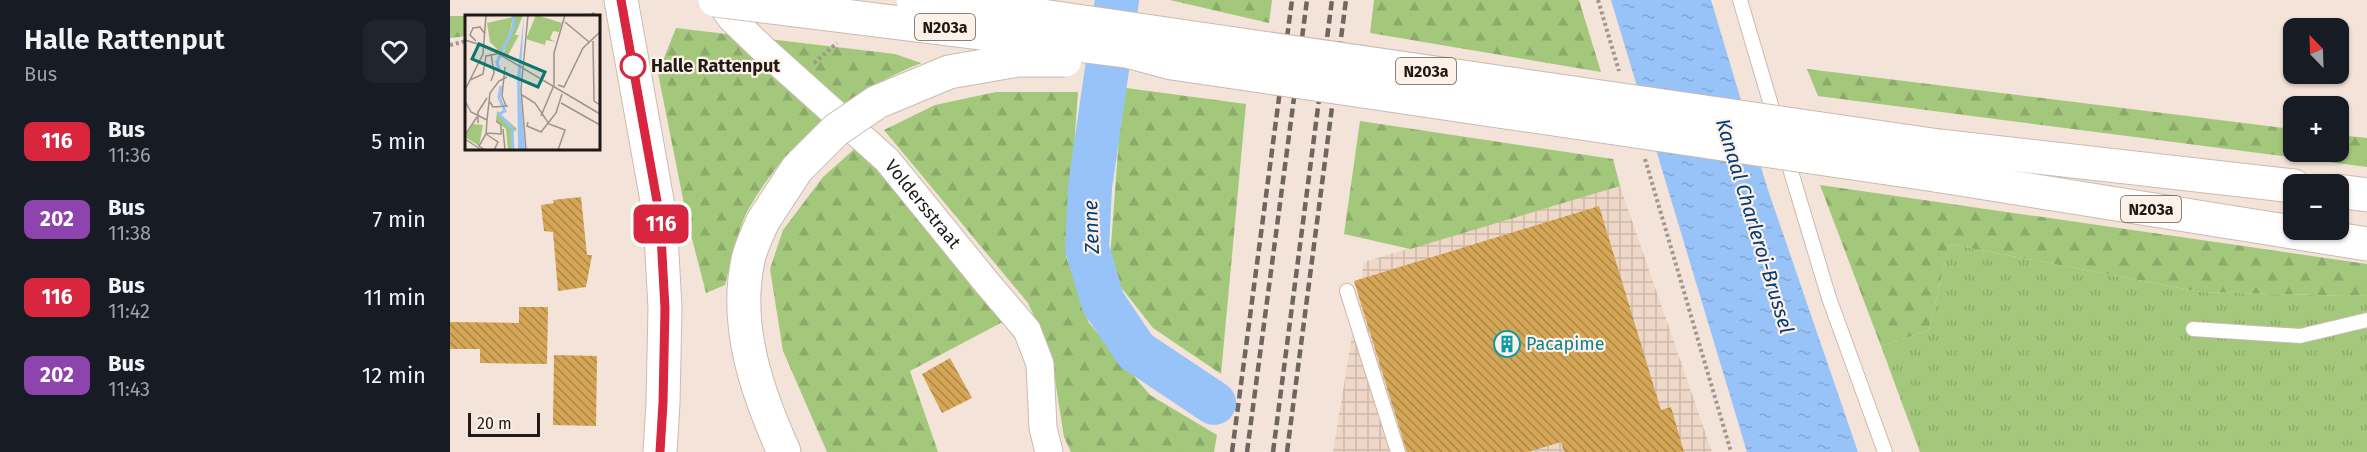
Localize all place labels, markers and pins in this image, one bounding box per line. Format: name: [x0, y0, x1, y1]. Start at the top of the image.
marker: Halle Rattenput: [620, 53, 646, 79]
place label: Halle Rattenput: [651, 55, 781, 77]
building icon: Pacapime: [1492, 329, 1522, 359]
place label: Pacapime: [1526, 333, 1604, 355]

